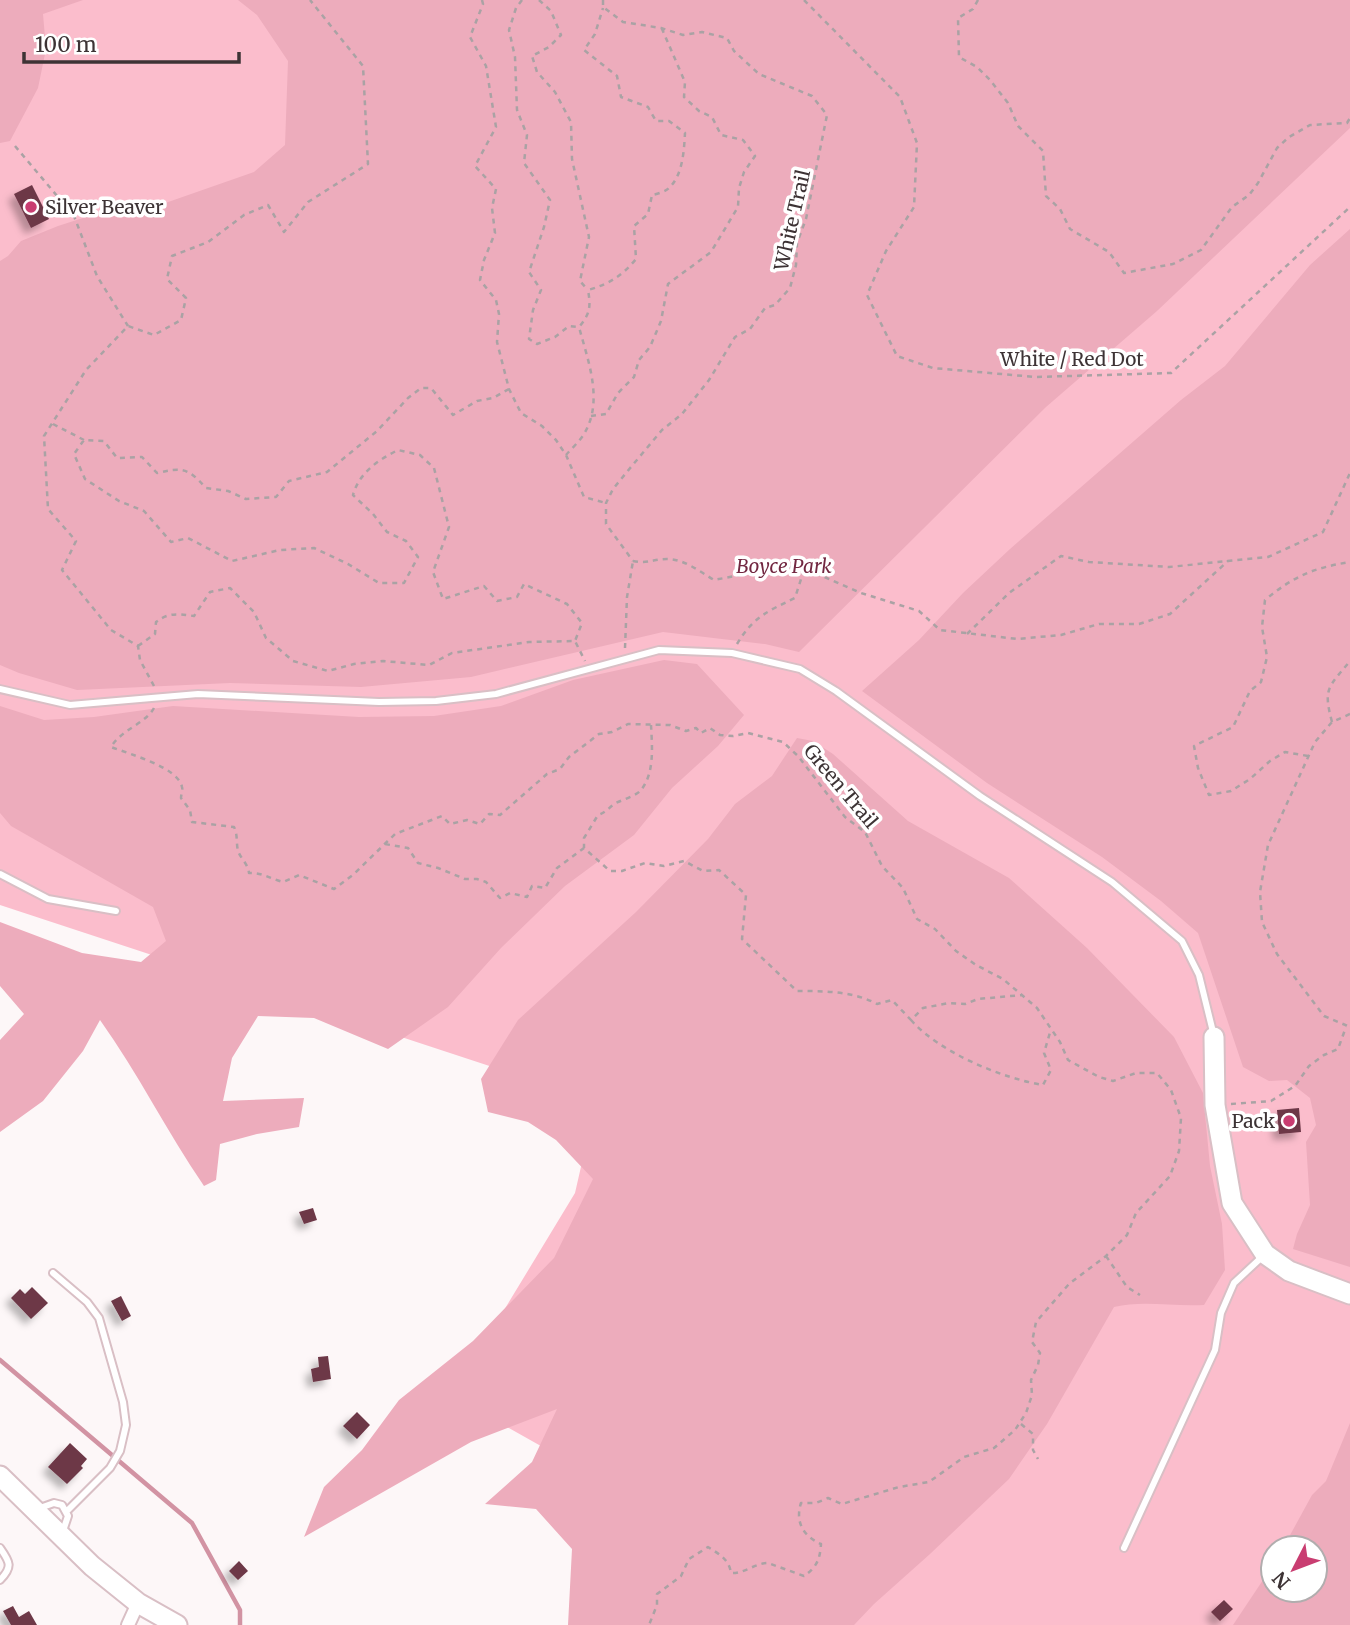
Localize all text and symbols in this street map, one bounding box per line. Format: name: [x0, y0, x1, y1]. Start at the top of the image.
scale bar: [24, 21, 240, 65]
text: 100 m: [35, 31, 97, 58]
street label: White Trail: [769, 167, 815, 274]
place label: Silver Beaver: [45, 195, 164, 219]
marker: Silver Beaver: [23, 199, 39, 215]
street label: White / Red Dot: [999, 347, 1144, 371]
park label: Boyce Park: [736, 554, 832, 578]
street label: Green Trail: [799, 739, 883, 833]
place label: Pack: [1231, 1109, 1275, 1133]
marker: Pack: [1281, 1113, 1297, 1129]
north arrow: [1259, 1534, 1329, 1604]
text: N: [1267, 1567, 1295, 1594]

